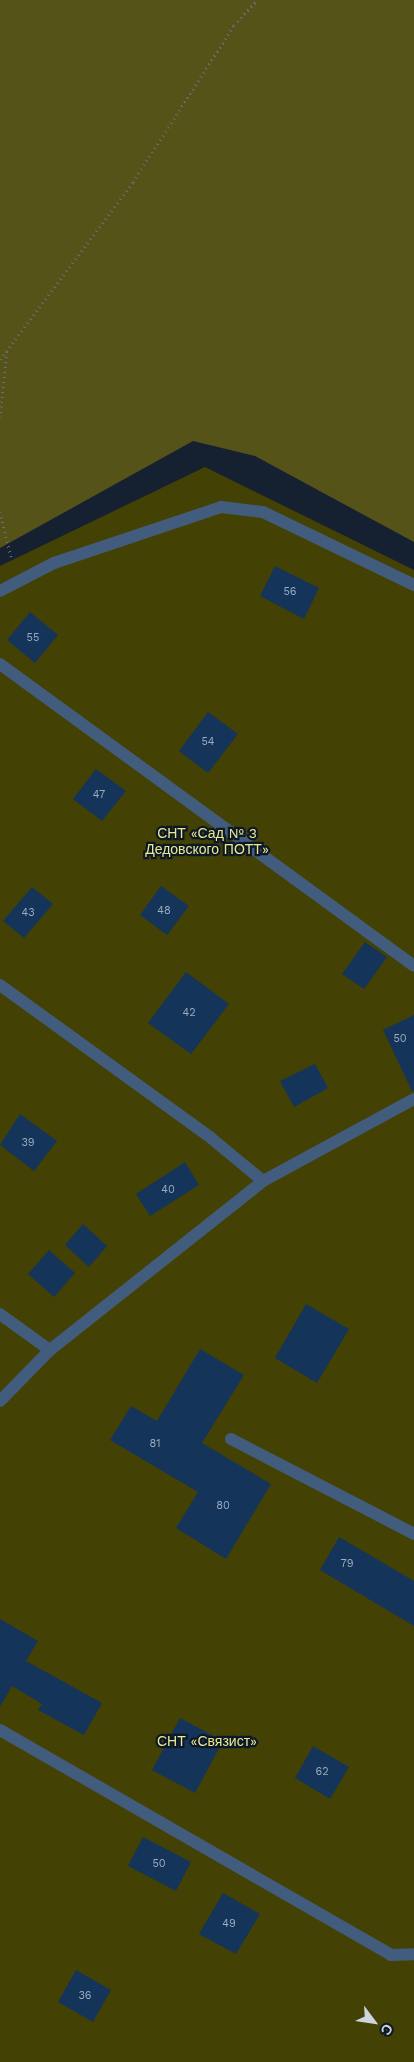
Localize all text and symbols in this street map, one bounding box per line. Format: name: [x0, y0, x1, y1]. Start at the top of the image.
house number: 56: [283, 585, 297, 599]
house number: 55: [27, 631, 39, 645]
house number: 54: [201, 735, 215, 749]
house number: 47: [93, 788, 105, 802]
park label: СНТ «Сад № 3 Дедовского ПОТТ»: [145, 825, 269, 858]
house number: 48: [157, 904, 171, 918]
house number: 43: [21, 906, 35, 920]
house number: 42: [182, 1006, 196, 1020]
house number: 50: [393, 1032, 407, 1046]
house number: 39: [21, 1136, 35, 1150]
house number: 40: [161, 1183, 175, 1197]
house number: 81: [149, 1437, 161, 1451]
house number: 80: [216, 1499, 230, 1513]
house number: 79: [341, 1557, 353, 1571]
park label: СНТ «Связист»: [157, 1733, 257, 1749]
house number: 62: [315, 1765, 329, 1779]
house number: 50: [152, 1857, 166, 1871]
house number: 49: [222, 1917, 236, 1931]
house number: 36: [78, 1989, 92, 2003]
north arrow: [349, 1997, 399, 2047]
text: С: [377, 2021, 396, 2038]

